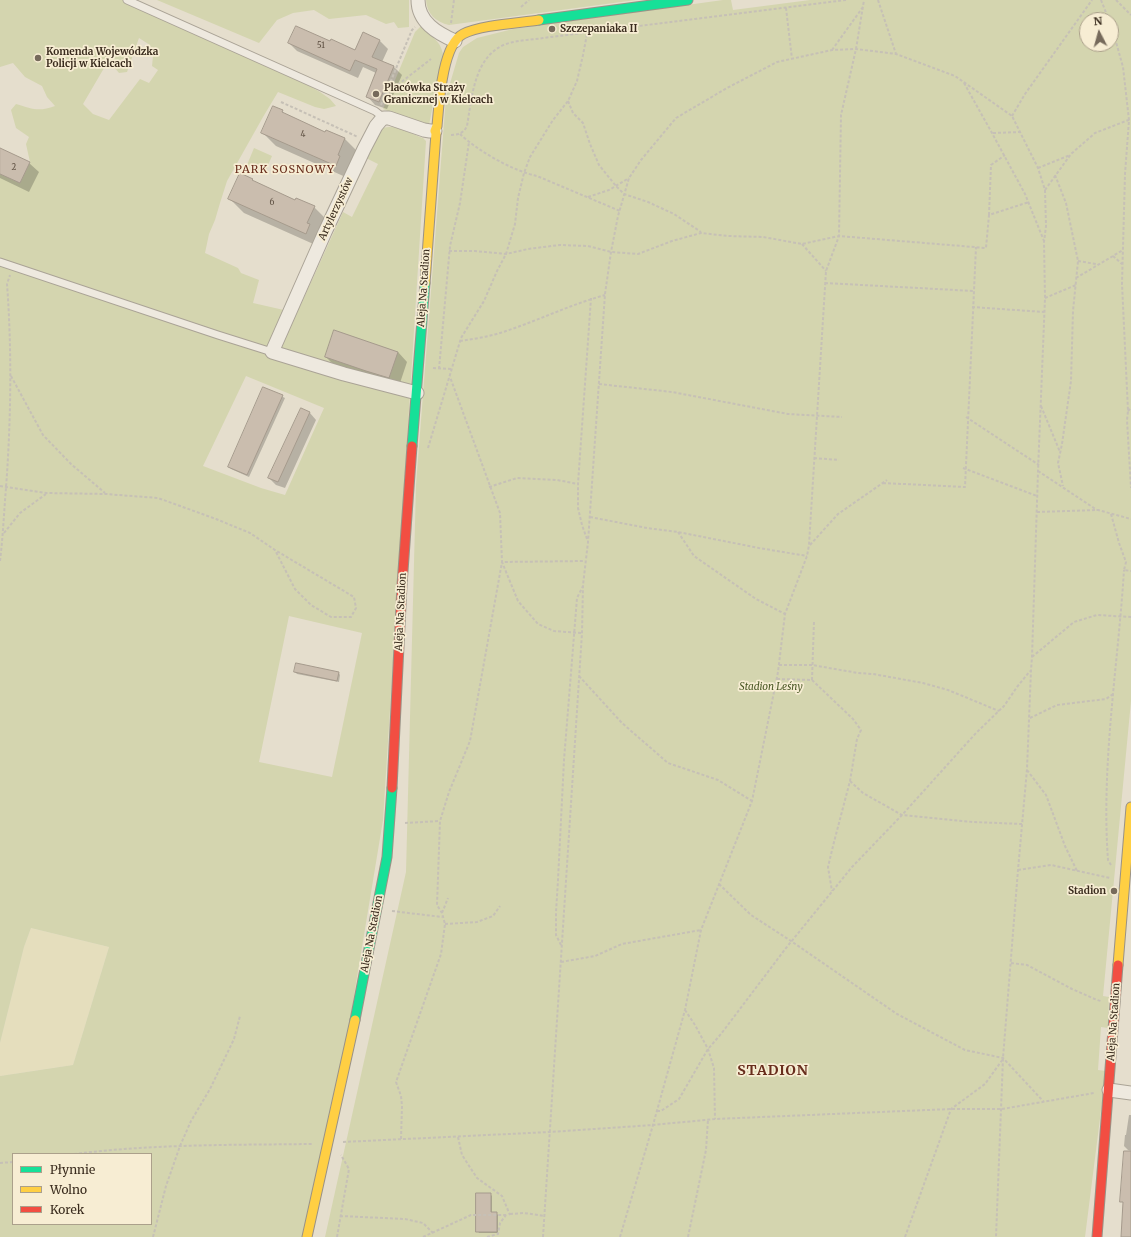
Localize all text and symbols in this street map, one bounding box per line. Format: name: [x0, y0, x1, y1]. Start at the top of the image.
north arrow: [1079, 12, 1119, 52]
text: N: [1093, 14, 1103, 28]
place label: Szczepaniaka II: [560, 23, 638, 35]
marker: Szczepaniaka II: [547, 24, 557, 34]
house number: 51: [317, 41, 325, 51]
place label: Komenda Wojewódzka Policji w Kielcach: [46, 46, 158, 70]
marker: Komenda Wojewódzka Policji w Kielcach: [33, 53, 43, 63]
place label: Placówka Straży Granicznej w Kielcach: [384, 82, 493, 106]
marker: Placówka Straży Granicznej w Kielcach: [371, 89, 381, 99]
house number: 4: [301, 130, 305, 140]
house number: 2: [12, 163, 16, 173]
district label: PARK SOSNOWY: [235, 163, 335, 177]
street label: Artylerzystów: [316, 176, 356, 242]
house number: 6: [270, 198, 274, 208]
street label: Aleja Na Stadion: [415, 248, 433, 328]
street label: Aleja Na Stadion: [393, 572, 409, 652]
park label: Stadion Leśny: [739, 681, 803, 693]
place label: Stadion: [1068, 885, 1106, 897]
marker: Stadion: [1109, 886, 1119, 896]
street label: Aleja Na Stadion: [359, 894, 385, 974]
street label: Aleja Na Stadion: [1105, 982, 1123, 1062]
district label: STADION: [737, 1063, 809, 1079]
legend: [12, 1153, 152, 1225]
text: Płynnie: [50, 1162, 95, 1177]
text: Wolno: [50, 1182, 87, 1197]
text: Korek: [50, 1202, 84, 1217]

